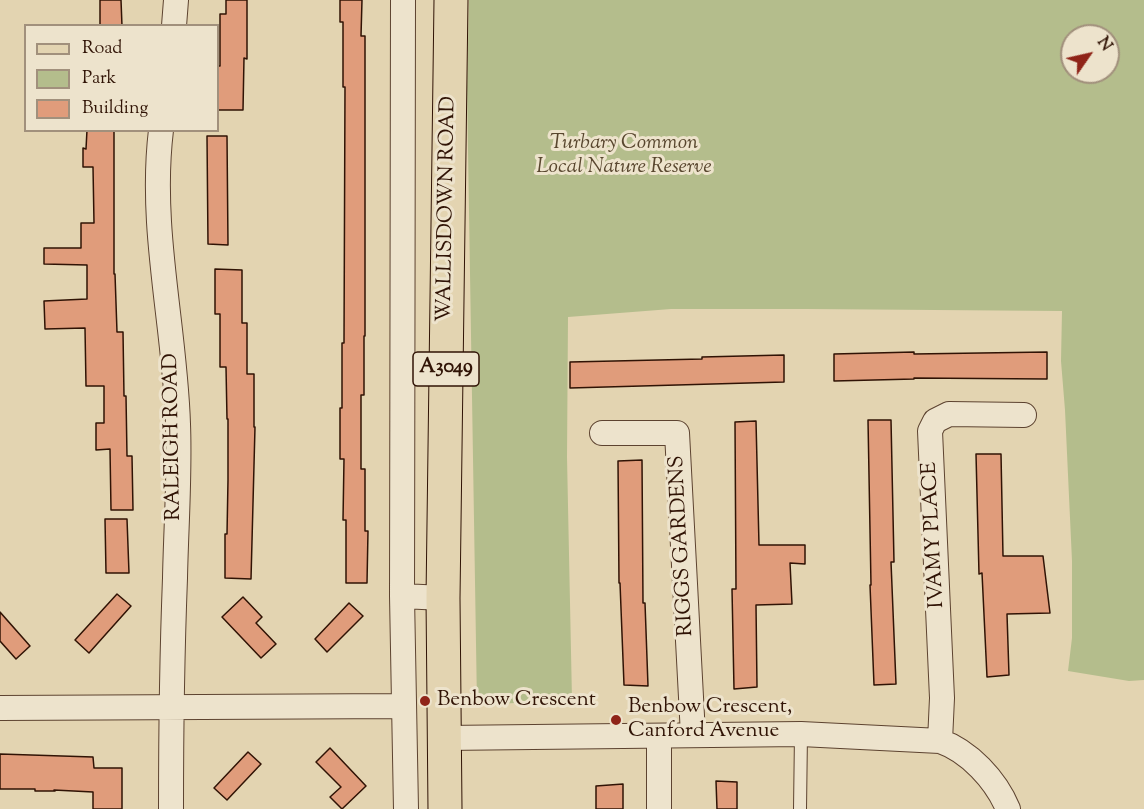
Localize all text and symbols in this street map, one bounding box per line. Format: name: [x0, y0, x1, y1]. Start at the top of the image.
legend: [24, 24, 219, 132]
north arrow: [1060, 24, 1120, 84]
text: N: [1091, 33, 1117, 57]
text: Road: [82, 36, 122, 62]
text: Park: [82, 66, 116, 92]
text: Building: [82, 96, 148, 122]
street label: WALLISDOWN ROAD: [433, 96, 463, 322]
park label: Turbary Common Local Nature Reserve: [536, 131, 712, 181]
road number: A3049: [413, 352, 479, 386]
street label: RALEIGH ROAD: [160, 353, 188, 521]
street label: RIGGS GARDENS: [666, 455, 700, 637]
street label: IVAMY PLACE: [919, 461, 951, 609]
place label: Benbow Crescent: [437, 688, 596, 714]
marker: Benbow Crescent: [418, 694, 432, 708]
place label: Benbow Crescent, Canford Avenue: [628, 695, 792, 745]
marker: Benbow Crescent, Canford Avenue: [609, 713, 623, 727]

